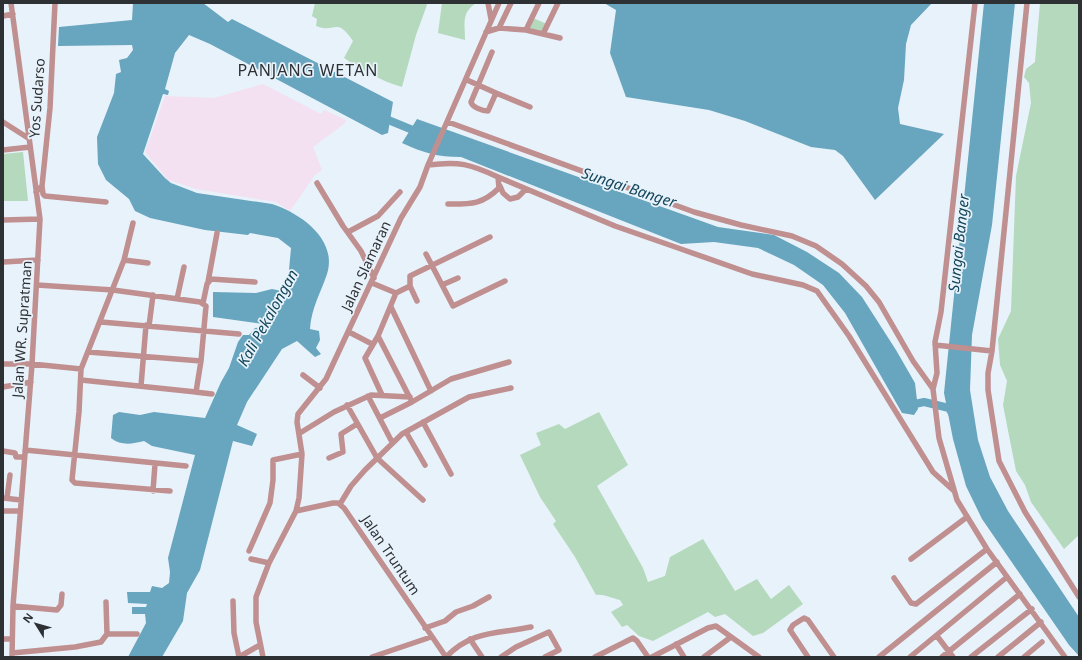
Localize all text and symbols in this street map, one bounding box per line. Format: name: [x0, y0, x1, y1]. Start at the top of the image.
street label: Yos Sudarso: [24, 57, 49, 138]
district label: PANJANG WETAN: [238, 59, 378, 81]
water label: Sungai Banger: [579, 162, 680, 212]
water label: Sungai Banger: [943, 192, 973, 293]
street label: Jalan Slamaran: [335, 218, 395, 316]
street label: Jalan WR. Supratman: [7, 260, 36, 400]
water label: Kali Pekalongan: [232, 266, 302, 369]
street label: Jalan Truntum: [357, 509, 425, 598]
north arrow: [16, 604, 56, 644]
text: N: [19, 610, 36, 626]

